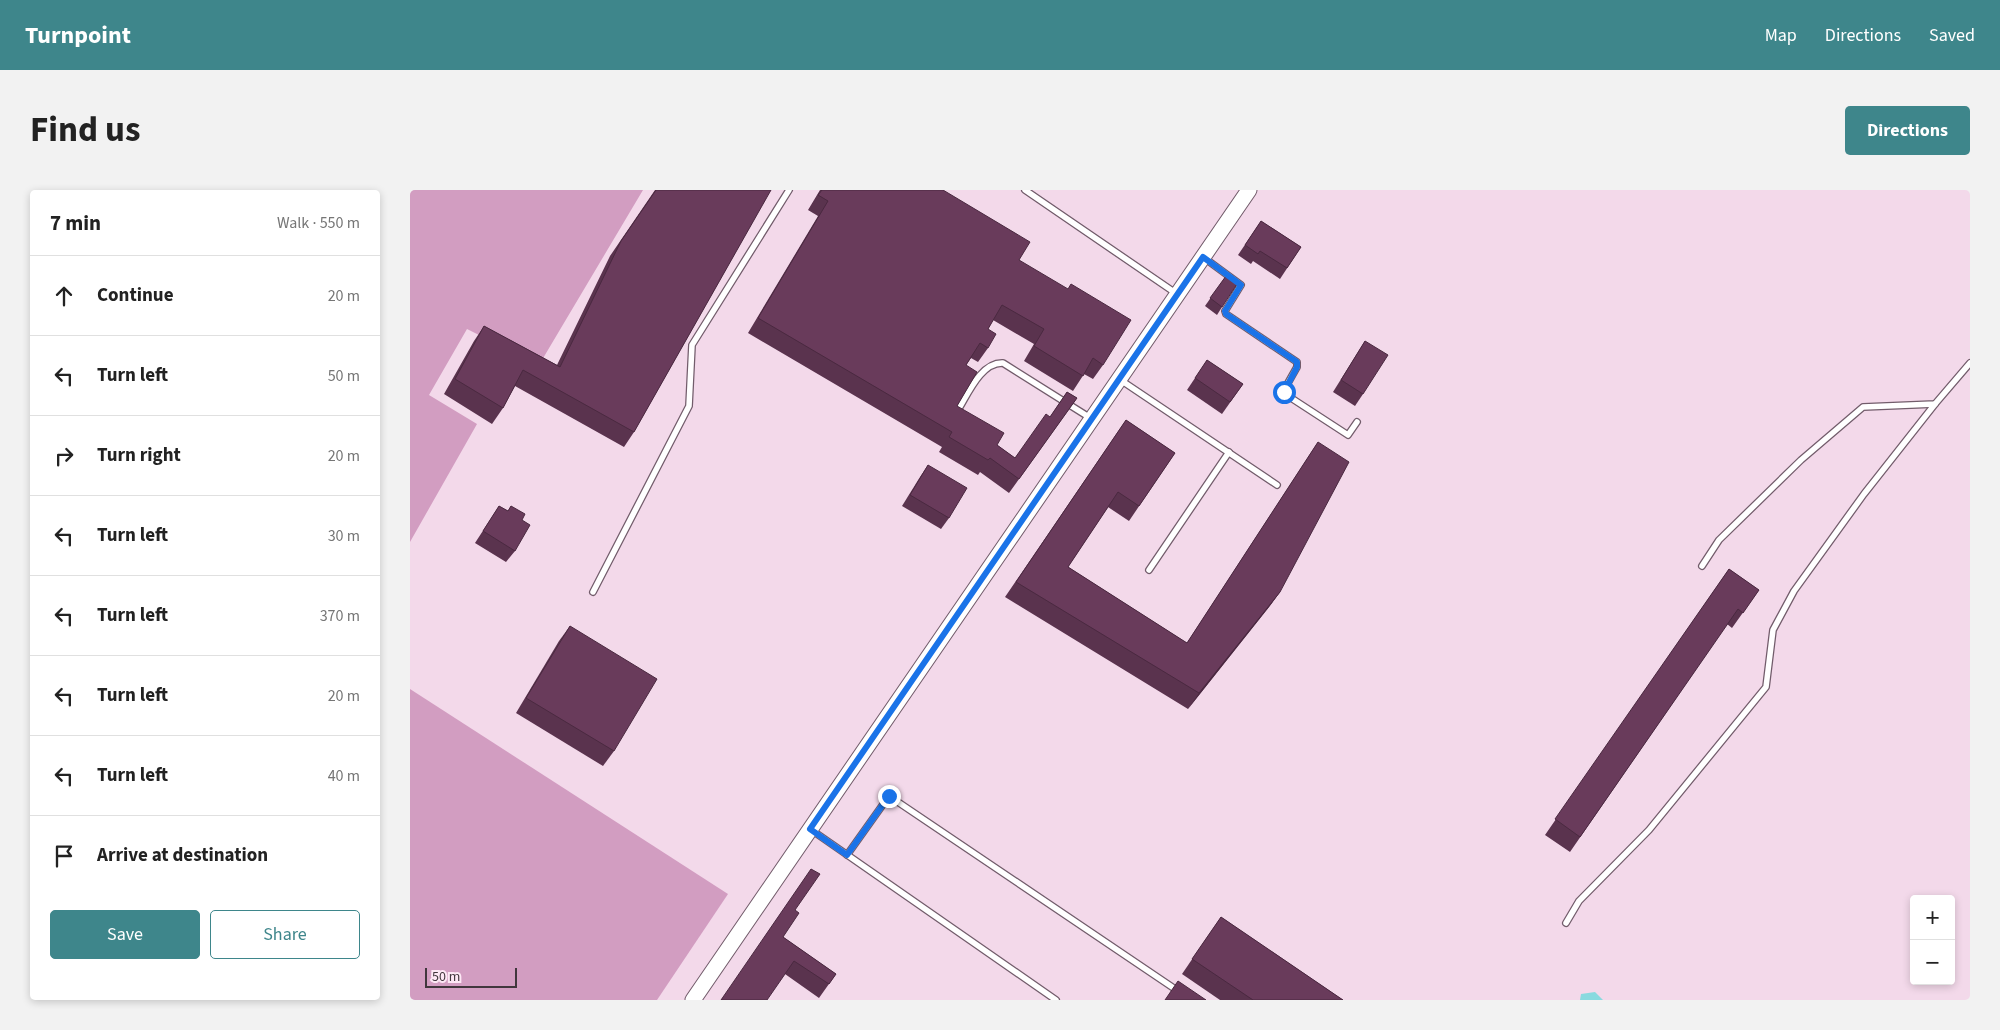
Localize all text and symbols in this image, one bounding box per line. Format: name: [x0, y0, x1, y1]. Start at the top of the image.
text: Turnpoint: [25, 18, 131, 53]
text: Map: [1765, 23, 1797, 48]
text: Directions: [1825, 23, 1901, 48]
text: Saved: [1929, 23, 1975, 48]
text: Find us: [30, 105, 140, 155]
button: Directions: [1845, 106, 1970, 155]
text: 7 min: [50, 208, 101, 238]
text: Walk · 550 m: [277, 212, 360, 234]
icon: ahead: [50, 282, 78, 310]
text: Continue: [97, 282, 174, 309]
text: 20 m: [328, 285, 360, 307]
icon: left: [50, 362, 78, 390]
text: Turn left: [97, 362, 168, 389]
text: 50 m: [328, 365, 360, 387]
route start: [1273, 381, 1296, 404]
icon: right: [50, 442, 78, 470]
text: Turn right: [97, 442, 181, 469]
text: 20 m: [328, 445, 360, 467]
icon: left: [50, 522, 78, 550]
text: Turn left: [97, 522, 168, 549]
text: 30 m: [328, 525, 360, 547]
icon: left: [50, 602, 78, 630]
text: Turn left: [97, 602, 168, 629]
text: 370 m: [320, 605, 360, 627]
icon: left: [50, 682, 78, 710]
text: Turn left: [97, 682, 168, 709]
text: 20 m: [328, 685, 360, 707]
icon: left: [50, 762, 78, 790]
text: Turn left: [97, 762, 168, 789]
text: 40 m: [328, 765, 360, 787]
route end: [878, 785, 901, 808]
icon: arrive: [50, 842, 78, 870]
text: Arrive at destination: [97, 842, 268, 869]
map controls: [1910, 895, 1955, 985]
button: +: [1910, 895, 1955, 940]
button: Save: [50, 910, 200, 959]
button: Share: [210, 910, 360, 959]
button: −: [1910, 940, 1955, 985]
scale bar: [425, 965, 518, 988]
text: 50 m: [432, 967, 460, 987]

